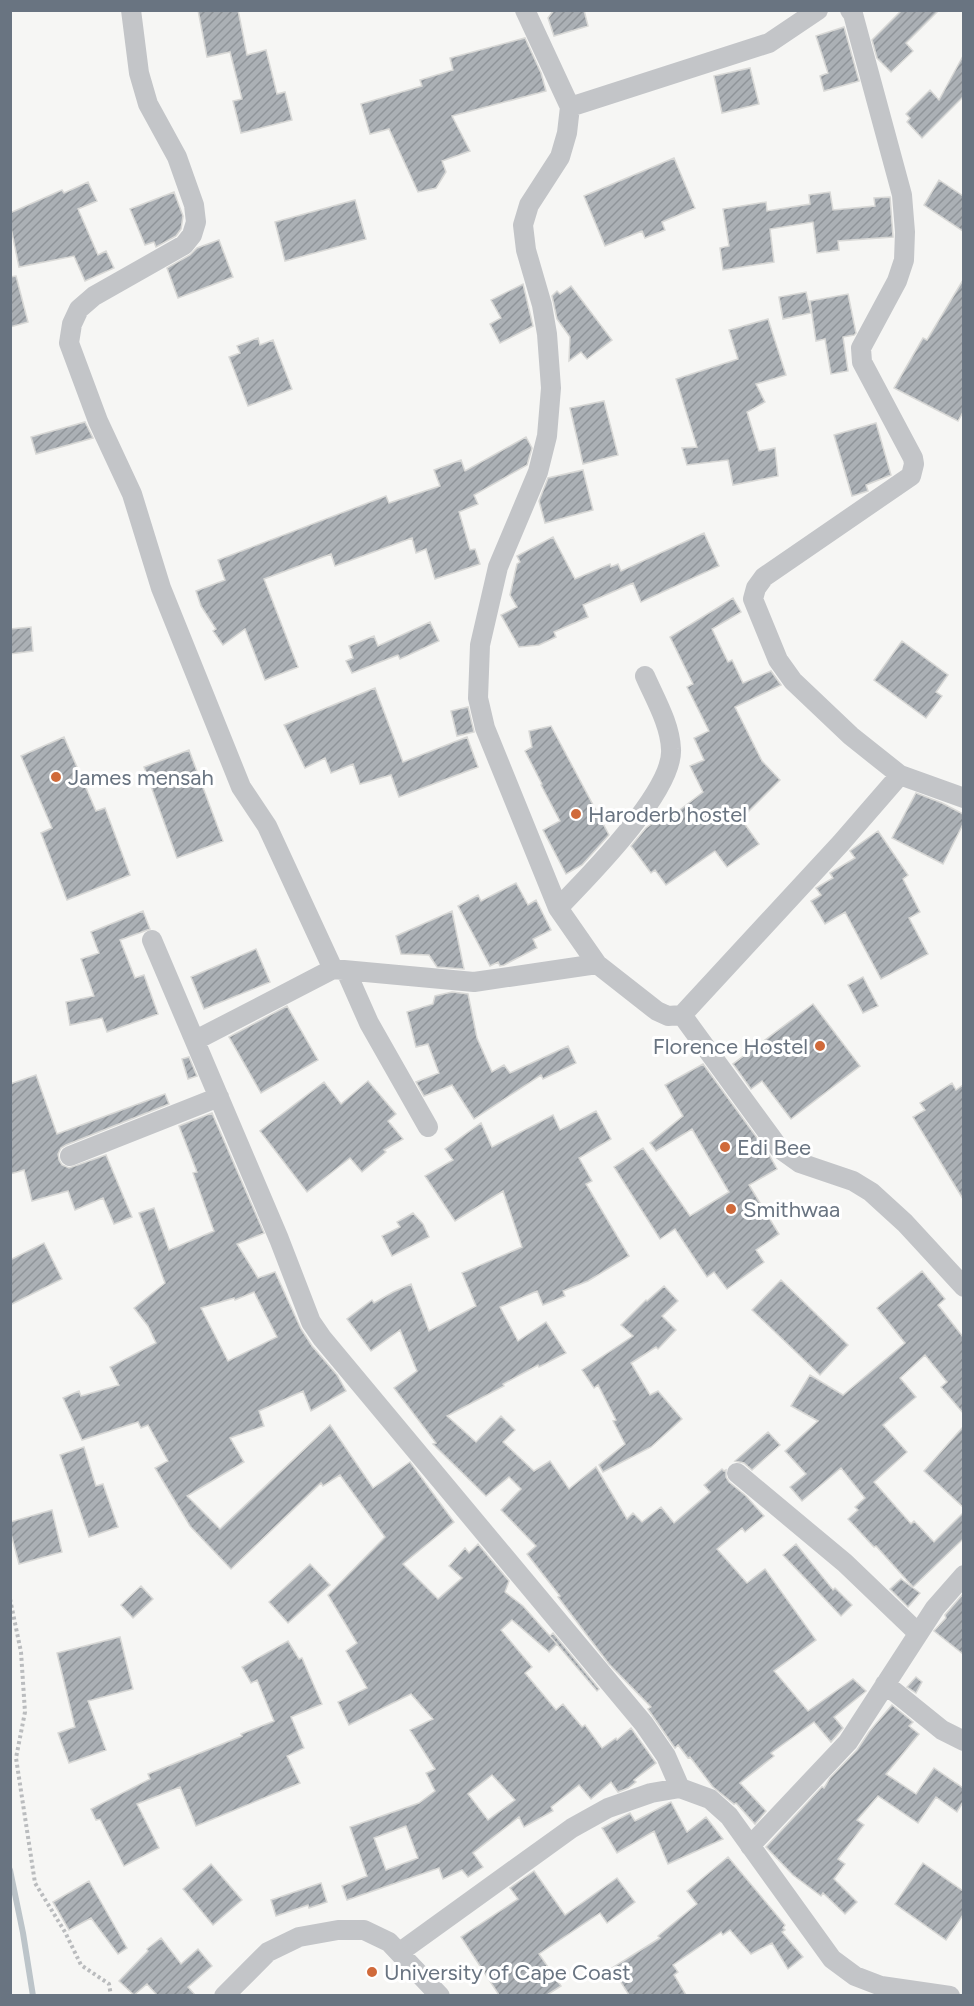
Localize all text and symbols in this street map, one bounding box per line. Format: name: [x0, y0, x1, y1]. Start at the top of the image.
place label: James mensah: [68, 764, 214, 791]
marker: James mensah: [49, 770, 63, 784]
place label: Haroderb hostel: [588, 801, 747, 828]
marker: Haroderb hostel: [569, 807, 583, 821]
place label: Florence Hostel: [653, 1033, 808, 1060]
marker: Florence Hostel: [813, 1039, 827, 1053]
place label: Edi Bee: [737, 1134, 811, 1161]
marker: Edi Bee: [718, 1140, 732, 1154]
place label: Smithwaa: [743, 1196, 840, 1223]
marker: Smithwaa: [724, 1202, 738, 1216]
place label: University of Cape Coast: [384, 1959, 631, 1986]
marker: University of Cape Coast: [365, 1965, 379, 1979]

